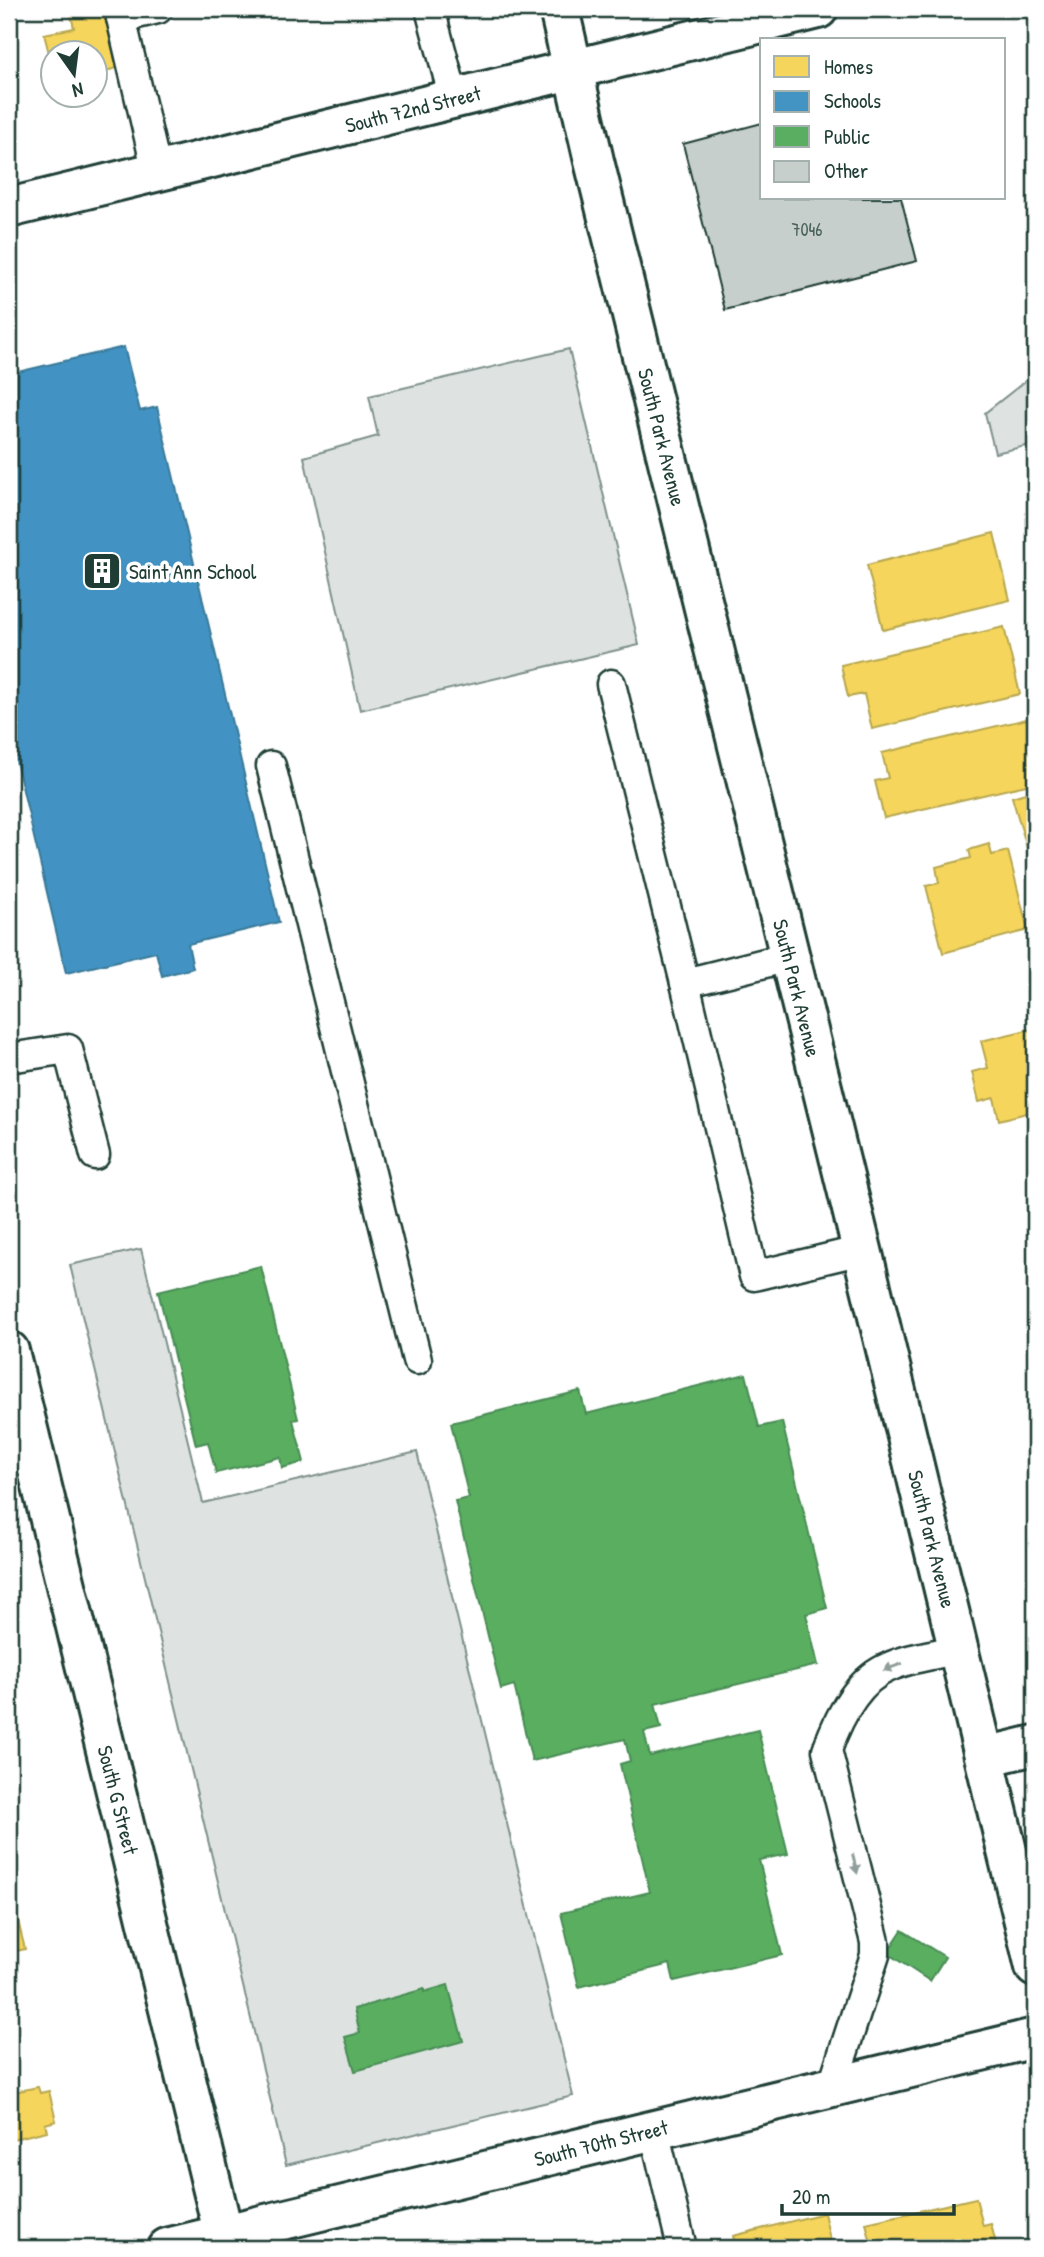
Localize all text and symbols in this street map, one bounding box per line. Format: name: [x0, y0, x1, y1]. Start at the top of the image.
north arrow: [38, 38, 108, 108]
legend: [760, 38, 1006, 200]
text: Homes: [824, 52, 873, 81]
text: N: [70, 77, 86, 104]
street label: South 72nd Street: [342, 78, 485, 140]
text: Schools: [824, 86, 881, 115]
text: Public: [824, 122, 870, 151]
text: Other: [824, 156, 868, 185]
house number: 7046: [792, 217, 822, 242]
street label: South Park Avenue: [631, 365, 693, 509]
building icon: Saint Ann School: [81, 550, 123, 592]
place label: Saint Ann School: [129, 557, 257, 586]
street label: South Park Avenue: [766, 916, 828, 1060]
street label: South Park Avenue: [901, 1467, 963, 1611]
one-way arrow: [882, 1662, 903, 1673]
street label: South G Street: [90, 1743, 146, 1858]
one-way arrow: [850, 1853, 861, 1875]
street label: South 70th Street: [531, 2112, 672, 2174]
scale bar: [782, 2173, 953, 2217]
text: 20 m: [792, 2182, 830, 2211]

